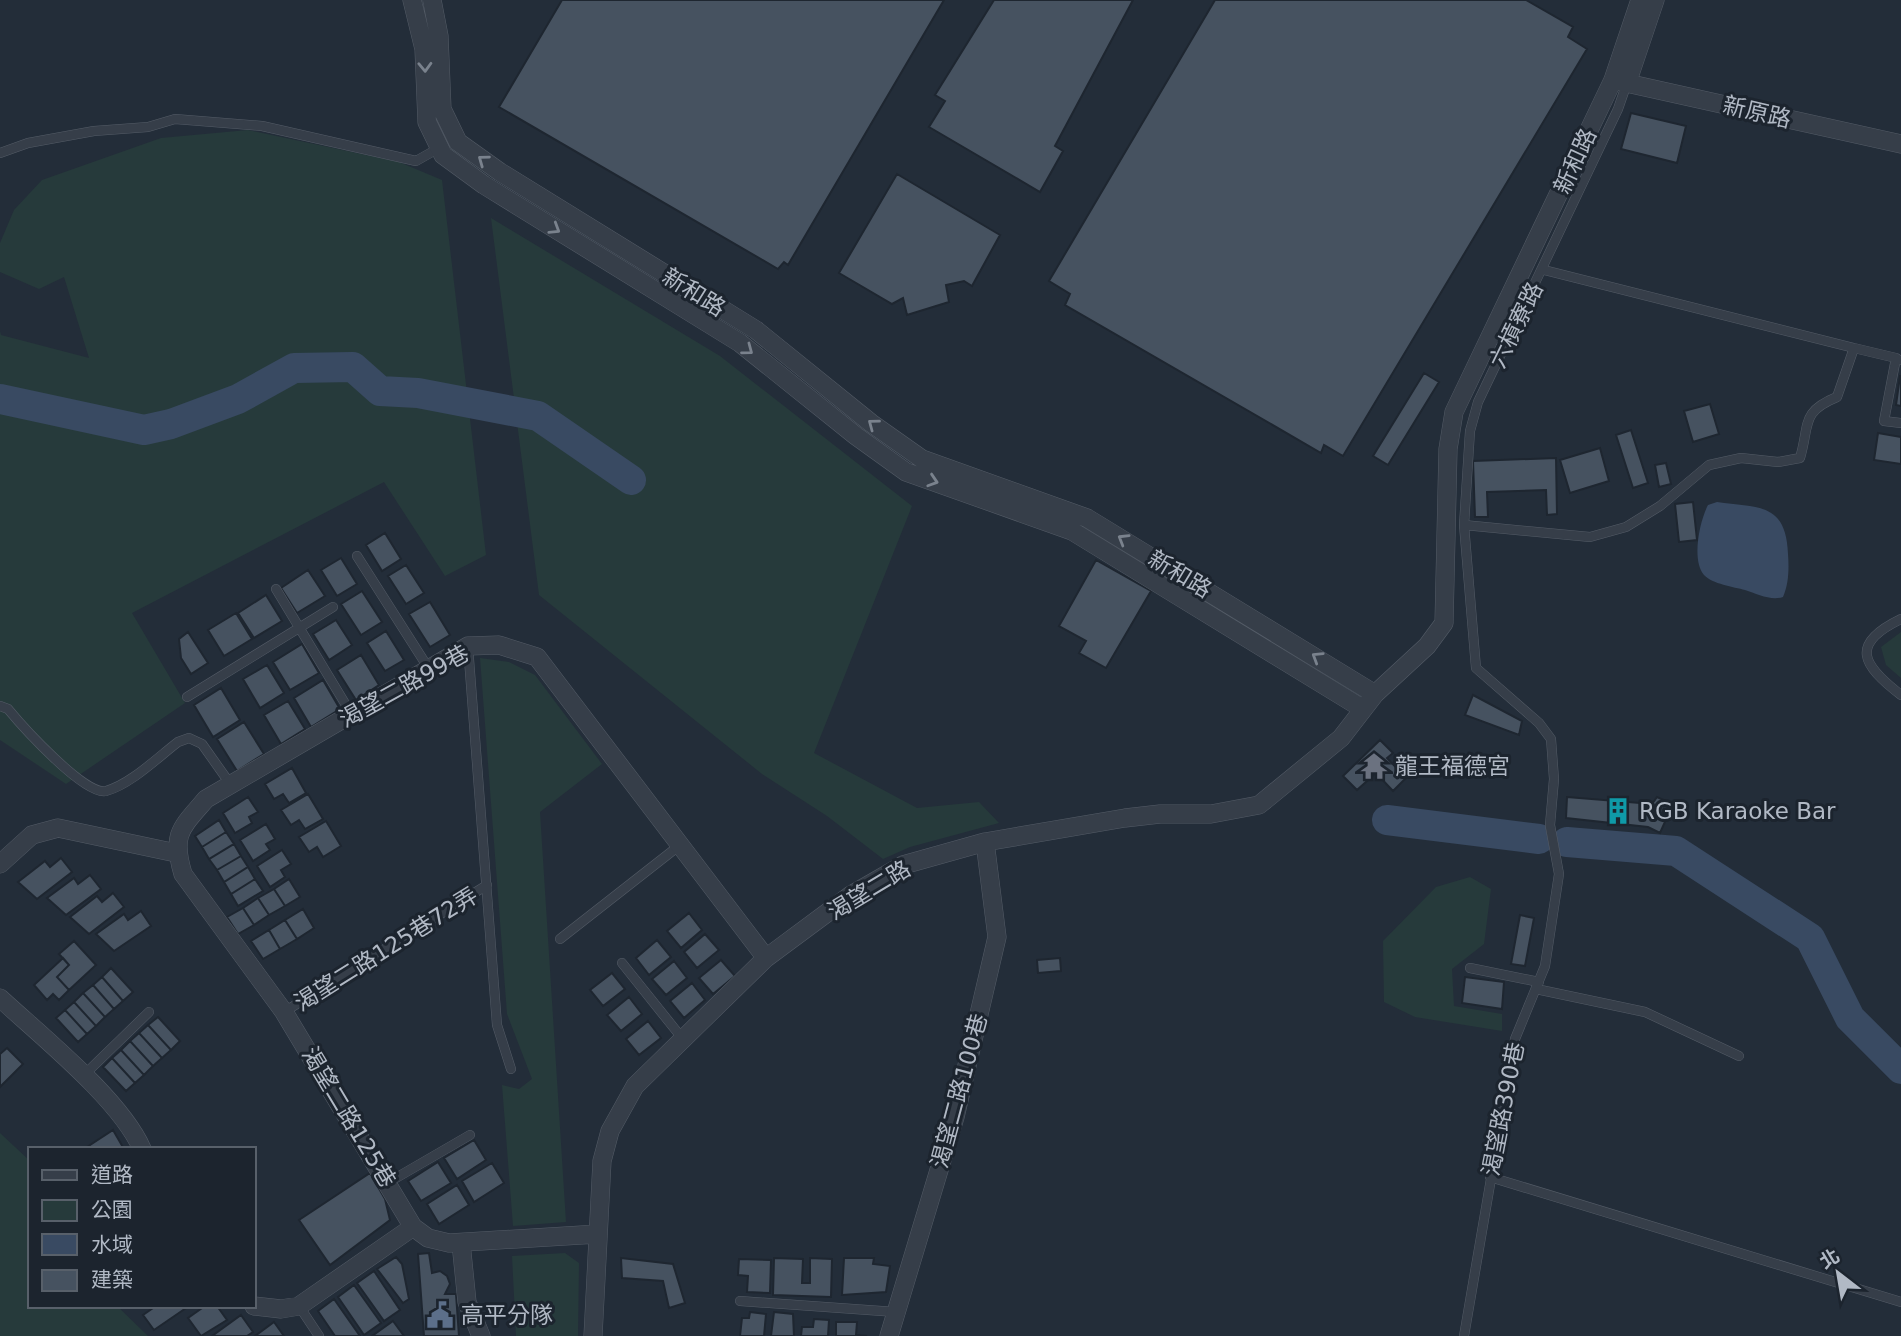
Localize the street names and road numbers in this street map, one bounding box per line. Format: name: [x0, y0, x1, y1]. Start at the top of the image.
street label: 新原路: [1720, 92, 1794, 132]
street label: 新和路: [1549, 124, 1601, 198]
street label: 新和路: [658, 263, 730, 321]
street label: 六槓寮路: [1484, 278, 1548, 372]
street label: 新和路: [1144, 545, 1216, 603]
street label: 渴望二路99巷: [335, 640, 473, 732]
street label: 渴望二路: [823, 855, 915, 925]
street label: 渴望二路125巷72弄: [290, 882, 482, 1016]
street label: 渴望二路100巷: [926, 1011, 992, 1171]
street label: 渴望路390巷: [1477, 1040, 1529, 1178]
street label: 渴望二路125巷: [297, 1042, 401, 1192]

